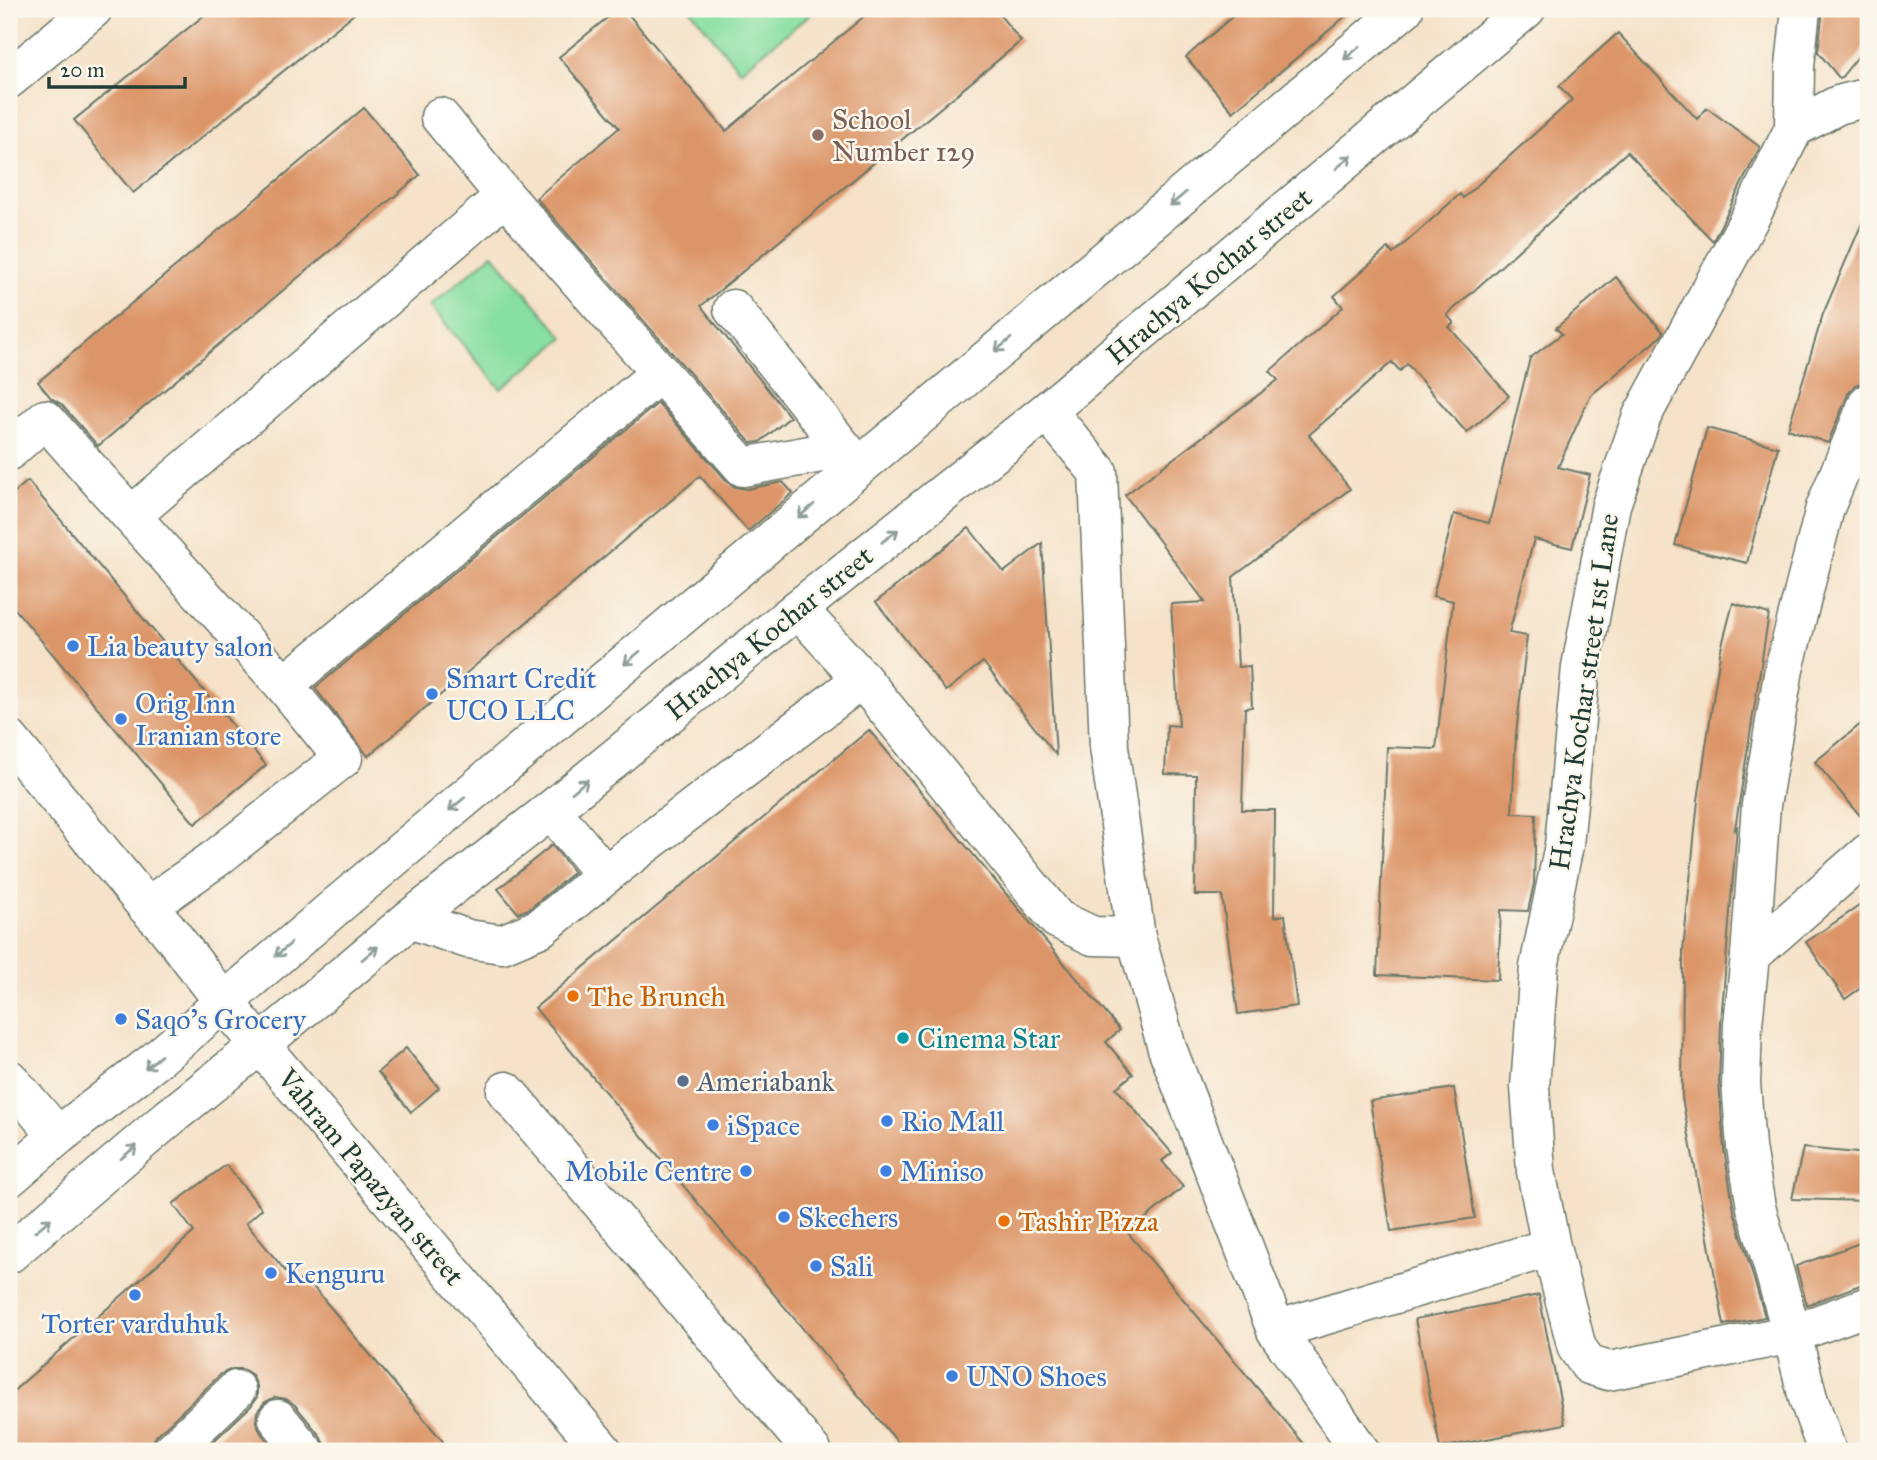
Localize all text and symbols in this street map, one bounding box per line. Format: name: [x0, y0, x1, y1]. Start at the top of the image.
one-way arrow: [1343, 45, 1361, 61]
scale bar: [49, 46, 186, 90]
text: 20 m: [60, 57, 105, 83]
place label: School Number 129: [832, 102, 975, 169]
marker: School Number 129: [810, 127, 826, 143]
one-way arrow: [1334, 154, 1352, 170]
street label: Hrachya Kochar street: [1099, 180, 1319, 372]
one-way arrow: [1169, 191, 1187, 207]
one-way arrow: [995, 338, 1013, 353]
one-way arrow: [797, 504, 815, 519]
street label: Hrachya Kochar street 1st Lane: [1542, 511, 1626, 873]
one-way arrow: [880, 528, 899, 543]
street label: Hrachya Kochar street: [658, 538, 880, 728]
place label: Lia beauty salon: [87, 629, 273, 664]
marker: Lia beauty salon: [65, 638, 81, 654]
one-way arrow: [623, 650, 641, 666]
place label: Smart Credit UCO LLC: [446, 661, 597, 728]
place label: Orig Inn Iranian store: [135, 686, 282, 753]
marker: Smart Credit UCO LLC: [424, 686, 440, 702]
marker: Orig Inn Iranian store: [113, 711, 129, 727]
one-way arrow: [570, 779, 588, 794]
one-way arrow: [449, 796, 467, 812]
one-way arrow: [275, 943, 293, 958]
one-way arrow: [361, 945, 379, 961]
place label: The Brunch: [587, 979, 726, 1014]
marker: The Brunch: [565, 988, 581, 1004]
place label: Saqo's Grocery: [135, 1002, 307, 1037]
marker: Saqo's Grocery: [113, 1011, 129, 1027]
place label: Cinema Star: [917, 1021, 1061, 1056]
marker: Cinema Star: [895, 1030, 911, 1046]
one-way arrow: [145, 1054, 163, 1070]
street label: Vahram Papazyan street: [269, 1061, 472, 1293]
place label: Ameriabank: [696, 1064, 835, 1099]
marker: Ameriabank: [675, 1073, 691, 1089]
place label: Rio Mall: [901, 1104, 1005, 1139]
place label: iSpace: [727, 1108, 800, 1143]
marker: Rio Mall: [879, 1113, 895, 1129]
marker: iSpace: [705, 1117, 721, 1133]
one-way arrow: [120, 1144, 138, 1160]
place label: Mobile Centre: [565, 1154, 732, 1189]
place label: Miniso: [900, 1154, 984, 1189]
marker: Mobile Centre: [738, 1163, 754, 1179]
marker: Miniso: [878, 1163, 894, 1179]
place label: Skechers: [798, 1200, 898, 1235]
place label: Tashir Pizza: [1018, 1204, 1159, 1239]
marker: Skechers: [776, 1209, 792, 1225]
marker: Tashir Pizza: [996, 1213, 1012, 1229]
one-way arrow: [34, 1218, 52, 1234]
place label: Sali: [830, 1249, 874, 1284]
place label: Kenguru: [285, 1256, 385, 1291]
marker: Sali: [808, 1258, 824, 1274]
marker: Kenguru: [263, 1265, 279, 1281]
marker: Torter varduhuk: [127, 1287, 143, 1303]
place label: Torter varduhuk: [41, 1306, 229, 1341]
place label: UNO Shoes: [966, 1359, 1107, 1394]
marker: UNO Shoes: [944, 1368, 960, 1384]

